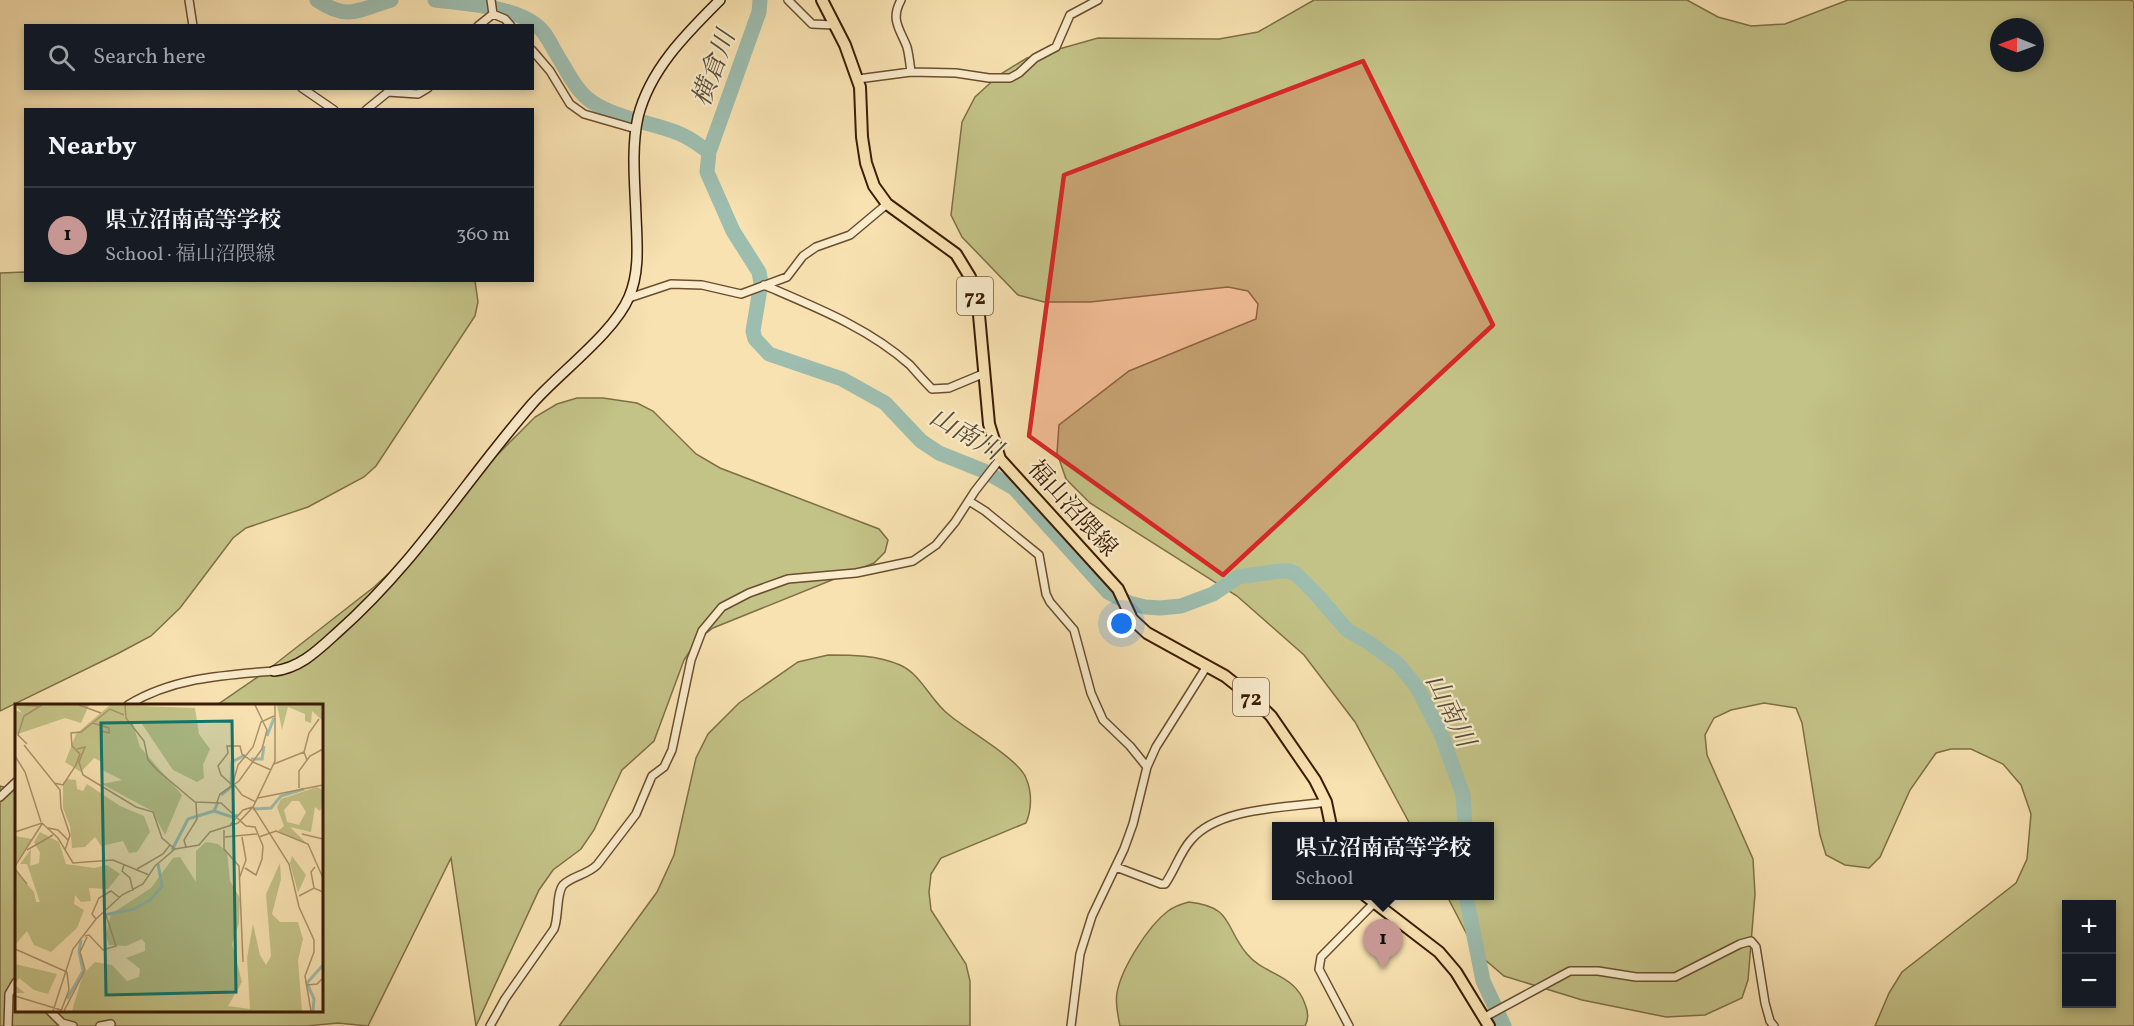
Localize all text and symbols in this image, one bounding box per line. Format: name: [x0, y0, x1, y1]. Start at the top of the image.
north arrow: [1990, 18, 2044, 72]
water label: 横倉川: [685, 23, 746, 111]
search box: [24, 24, 534, 90]
icon: search: [45, 41, 78, 74]
text: Search here: [93, 42, 206, 73]
text: Nearby: [48, 129, 137, 165]
text: 県立沼南高等学校: [105, 206, 281, 237]
text: 1: [63, 221, 72, 249]
text: 360 m: [456, 221, 510, 249]
text: School · 福山沼隈線: [105, 241, 275, 269]
road number: 72: [957, 277, 993, 315]
water label: 山南川: [922, 400, 1010, 471]
street label: 福山沼隈線: [1019, 453, 1124, 565]
your location: [1107, 609, 1136, 638]
water label: 山南川: [1416, 668, 1484, 757]
road number: 72: [1233, 678, 1269, 716]
inset map: [15, 704, 322, 1011]
popup: [1272, 822, 1494, 900]
text: 県立沼南高等学校: [1295, 834, 1471, 865]
text: School: [1295, 865, 1353, 893]
map controls: [2062, 900, 2116, 1008]
button: +: [2062, 900, 2116, 954]
pin: 1: [1364, 920, 1402, 969]
button: −: [2062, 954, 2116, 1008]

